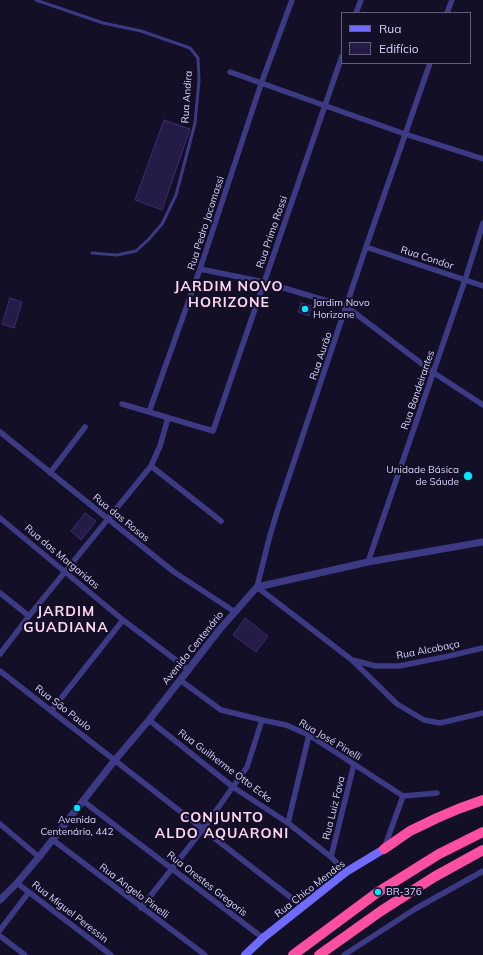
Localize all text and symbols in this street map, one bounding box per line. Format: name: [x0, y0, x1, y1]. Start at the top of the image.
legend: [341, 12, 471, 64]
text: Rua: [379, 21, 401, 36]
text: Edifício: [379, 41, 419, 56]
street label: Rua Andira: [179, 70, 195, 124]
street label: Rua Pedro Jacomassi: [185, 175, 227, 271]
street label: Rua Primo Rossi: [254, 194, 290, 270]
street label: Rua Condor: [399, 244, 455, 272]
district label: JARDIM NOVO HORIZONE: [174, 279, 284, 312]
place label: Jardim Novo Horizone: [313, 297, 370, 320]
marker: Jardim Novo Horizone: [300, 304, 310, 314]
street label: Rua Aurão: [307, 331, 335, 381]
street label: Rua Bandeirantes: [399, 349, 437, 431]
place label: Unidade Básica de Sáude: [386, 464, 459, 488]
marker: Unidade Básica de Sáude: [462, 470, 474, 482]
street label: Rua das Rosas: [90, 492, 152, 544]
street label: Rua das Margaridas: [22, 522, 102, 592]
district label: JARDIM GUADIANA: [23, 604, 109, 636]
street label: Avenida Centenário: [160, 609, 226, 687]
street label: Rua Alcobaça: [395, 638, 461, 662]
street label: Rua São Paulo: [33, 682, 93, 734]
street label: Rua José Pinelli: [297, 717, 363, 763]
street label: Rua Guilherme Otto Ecks: [176, 727, 274, 805]
street label: Rua Luiz Fava: [320, 775, 348, 841]
marker: Avenida Centenário, 442: [72, 803, 82, 813]
district label: CONJUNTO ALDO AQUARONI: [155, 810, 289, 842]
place label: Avenida Centenário, 442: [41, 814, 113, 838]
street label: Rua Orestes Gregoris: [165, 849, 249, 919]
street label: Rua Chico Mendes: [272, 858, 348, 920]
street label: Rua Angelo Pinelli: [97, 861, 171, 921]
street label: Rua Miguel Peressin: [30, 879, 110, 945]
place label: BR-376: [386, 886, 422, 898]
marker: BR-376: [373, 887, 383, 897]

